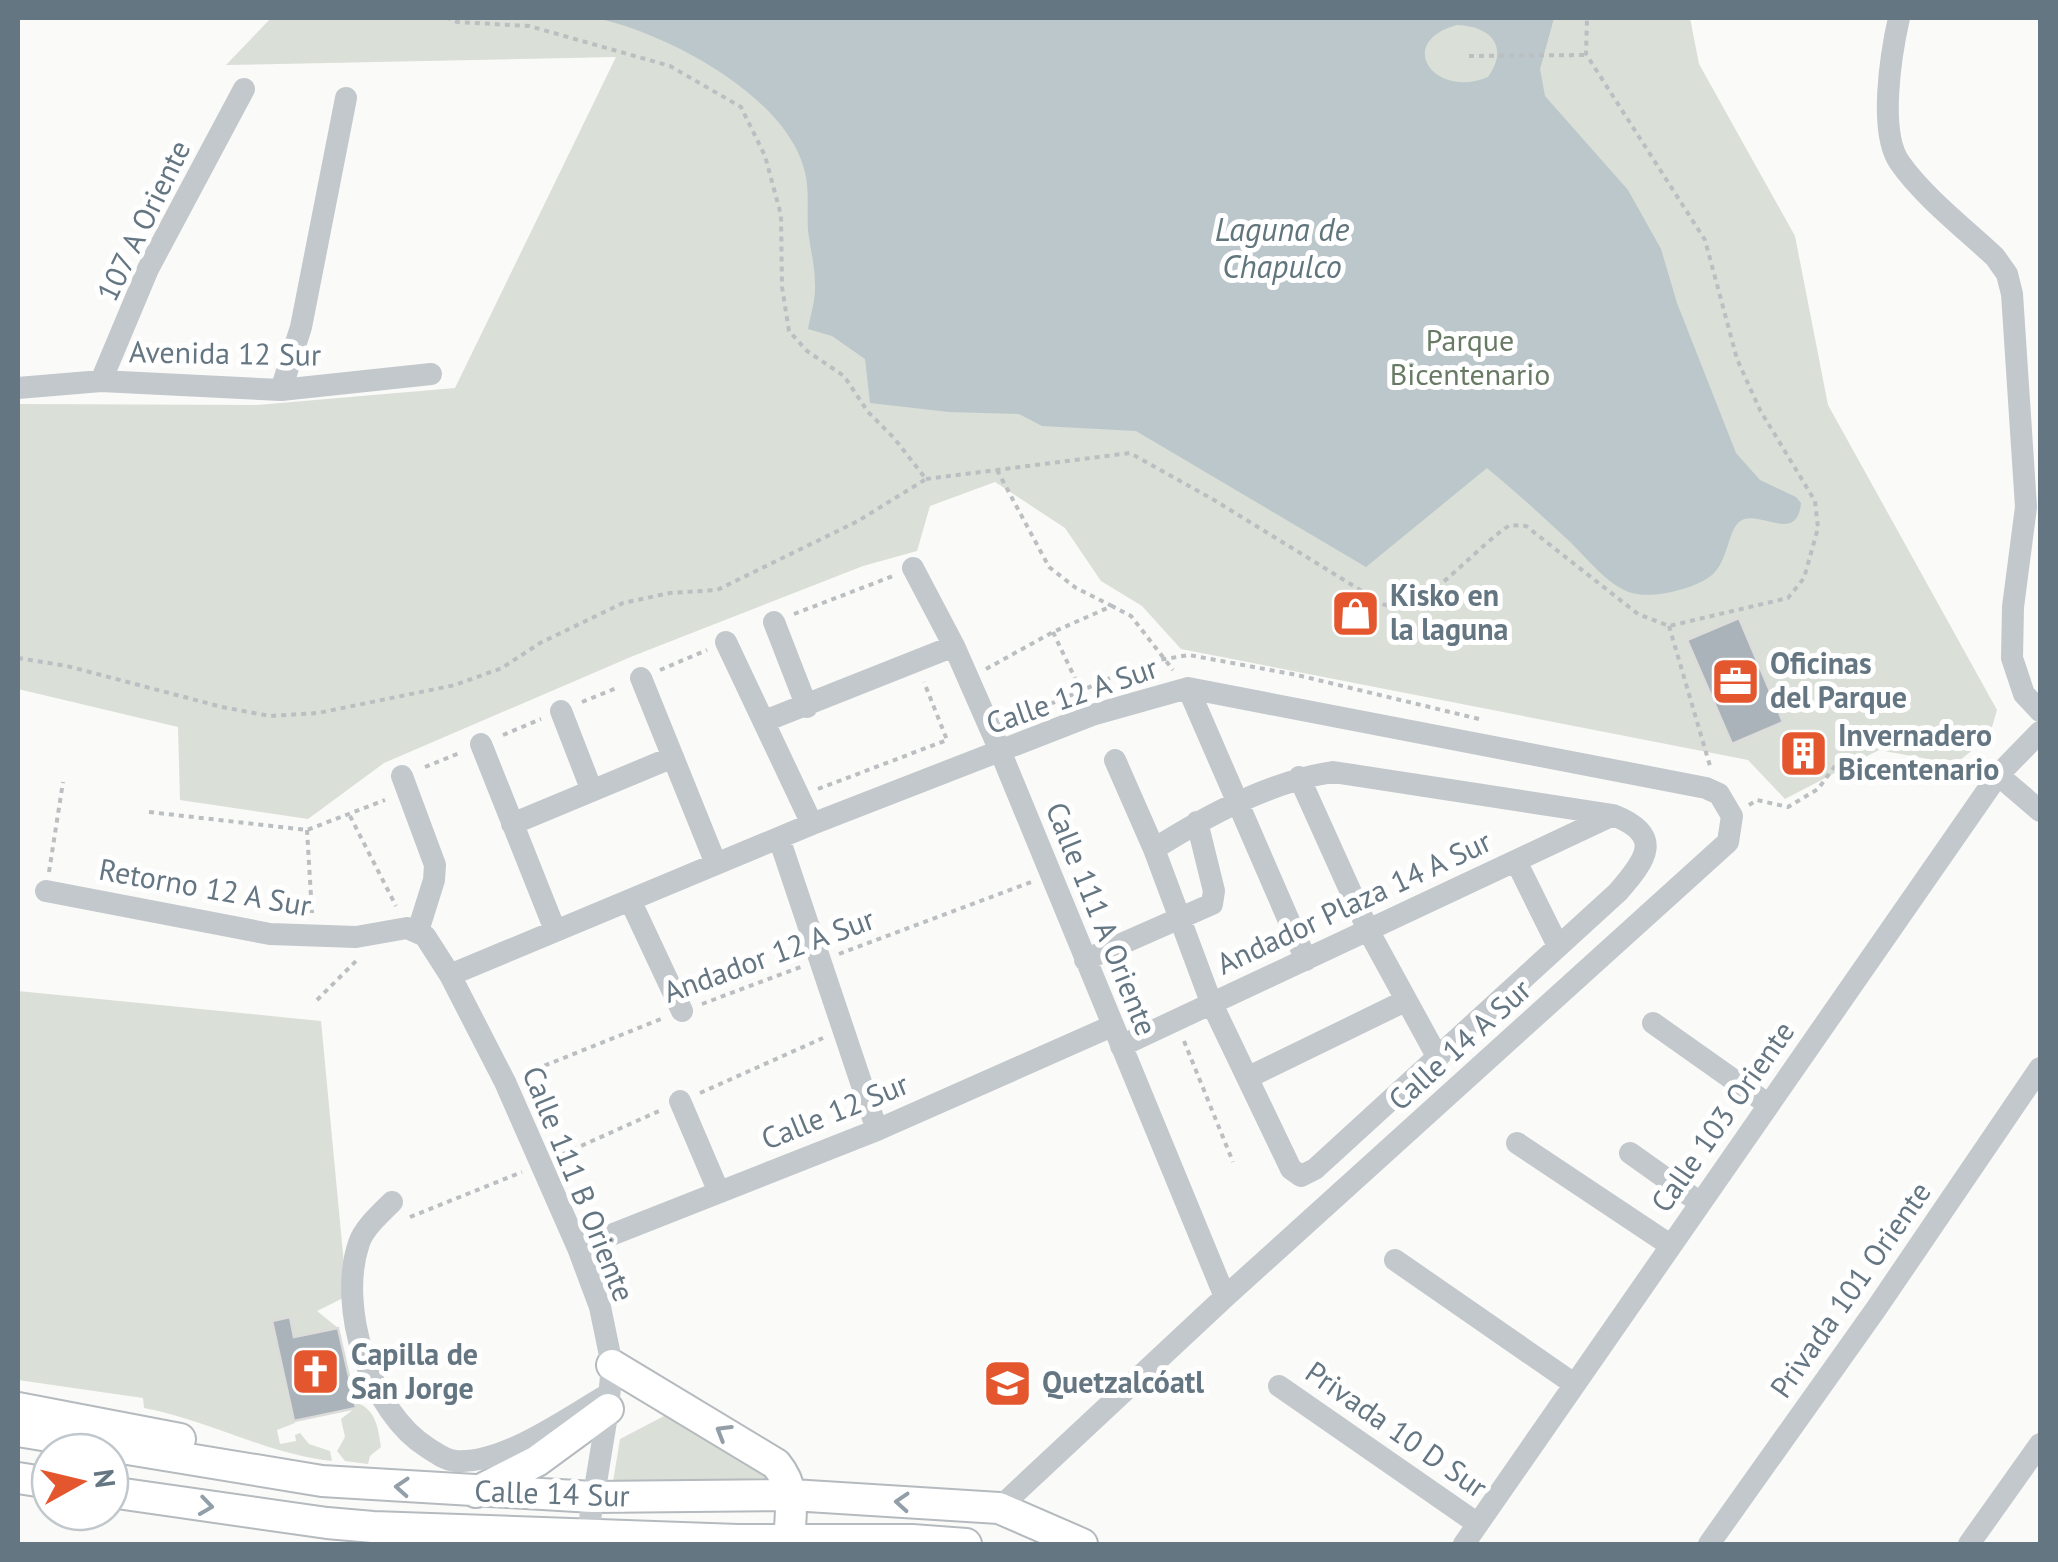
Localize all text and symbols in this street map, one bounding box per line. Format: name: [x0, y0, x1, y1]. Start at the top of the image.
street label: 107 A Oriente: [87, 133, 198, 307]
water label: Laguna de Chapulco: [1215, 208, 1350, 287]
park label: Parque Bicentenario: [1390, 320, 1550, 393]
street label: Avenida 12 Sur: [129, 331, 322, 374]
place label: Kisko en la laguna: [1390, 575, 1508, 648]
shop icon: Kisko en la laguna: [1329, 587, 1381, 639]
place label: Oficinas del Parque: [1770, 643, 1907, 716]
street label: Calle 12 A Sur: [981, 647, 1162, 742]
office icon: Oficinas del Parque: [1709, 655, 1761, 707]
place label: Invernadero Bicentenario: [1838, 715, 1999, 788]
building icon: Invernadero Bicentenario: [1777, 727, 1829, 779]
street label: Calle 111 A Oriente: [1038, 796, 1167, 1041]
street label: Andador Plaza 14 A Sur: [1210, 821, 1497, 982]
street label: Retorno 12 A Sur: [96, 849, 314, 924]
street label: Andador 12 A Sur: [658, 898, 879, 1011]
street label: Calle 14 A Sur: [1380, 970, 1538, 1118]
street label: Calle 103 Oriente: [1641, 1013, 1802, 1219]
street label: Calle 111 B Oriente: [514, 1060, 644, 1307]
street label: Calle 12 Sur: [755, 1063, 914, 1158]
street label: Privada 101 Oriente: [1761, 1174, 1939, 1405]
place label: Capilla de San Jorge: [351, 1334, 478, 1407]
church icon: Capilla de San Jorge: [290, 1346, 342, 1398]
street label: Privada 10 D Sur: [1298, 1352, 1495, 1506]
school or university icon: Quetzalcóatl: [981, 1357, 1033, 1409]
place label: Quetzalcóatl: [1042, 1362, 1204, 1401]
one-way arrow: [716, 1425, 734, 1444]
north arrow: [30, 1432, 130, 1532]
text: N: [86, 1467, 125, 1490]
street label: Calle 14 Sur: [474, 1470, 630, 1515]
one-way arrow: [394, 1477, 410, 1498]
one-way arrow: [893, 1492, 909, 1513]
one-way arrow: [198, 1494, 215, 1515]

